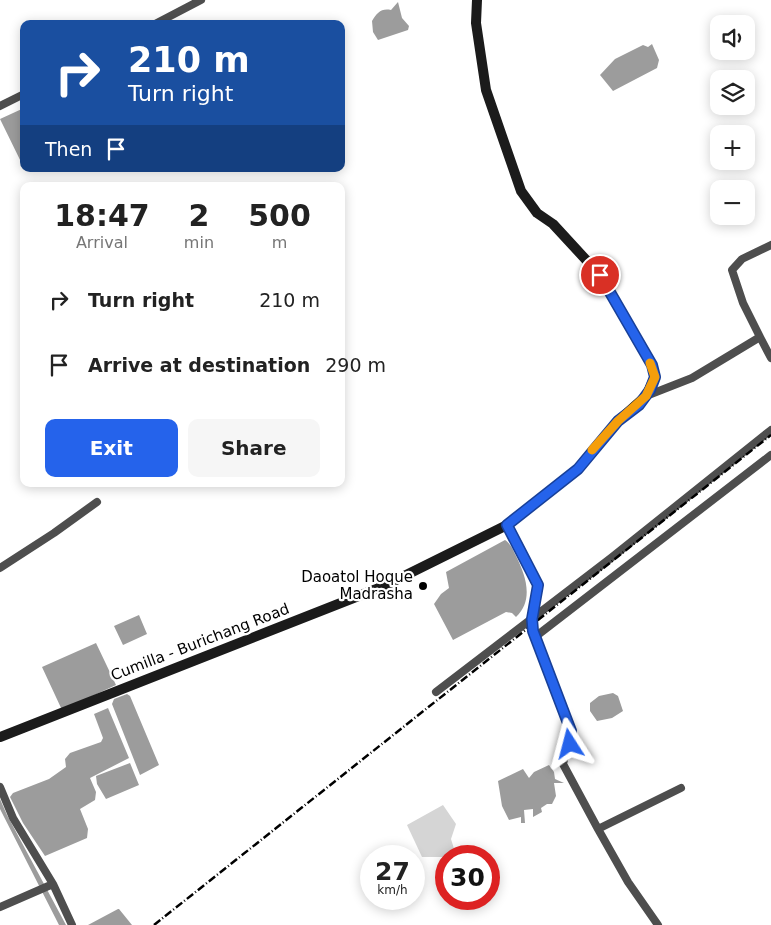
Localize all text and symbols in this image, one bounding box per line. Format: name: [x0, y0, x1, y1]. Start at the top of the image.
map controls: [710, 15, 755, 225]
button: sound: [710, 15, 755, 60]
icon: right: [45, 40, 110, 105]
text: 210 m: [128, 40, 250, 80]
button: layers: [710, 70, 755, 115]
text: Turn right: [128, 81, 233, 106]
button: +: [710, 125, 755, 170]
icon: arrive: [102, 135, 130, 163]
text: Then: [45, 138, 92, 160]
button: −: [710, 180, 755, 225]
text: 18:47: [54, 198, 150, 233]
text: 2: [188, 198, 209, 233]
text: 500: [248, 198, 311, 233]
text: Arrival: [76, 233, 128, 252]
text: min: [184, 233, 214, 252]
text: m: [272, 233, 287, 252]
pin: [579, 254, 621, 296]
icon: arrive: [586, 261, 614, 289]
icon: right: [45, 286, 73, 314]
text: Turn right: [88, 289, 194, 311]
text: 210 m: [259, 289, 320, 311]
icon: arrive: [45, 351, 73, 379]
text: Arrive at destination: [88, 354, 310, 376]
text: 290 m: [325, 354, 386, 376]
button: Exit: [45, 419, 178, 477]
button: Share: [188, 419, 320, 477]
place label: Daoatol Hoque Madrasha: [301, 568, 413, 603]
marker: Daoatol Hoque Madrasha: [417, 580, 429, 592]
street label: Cumilla - Burichang Road: [108, 600, 292, 684]
position arrow: [543, 717, 595, 769]
speed limit sign: 30: [435, 845, 500, 910]
text: 27: [375, 857, 410, 886]
text: km/h: [377, 883, 408, 897]

